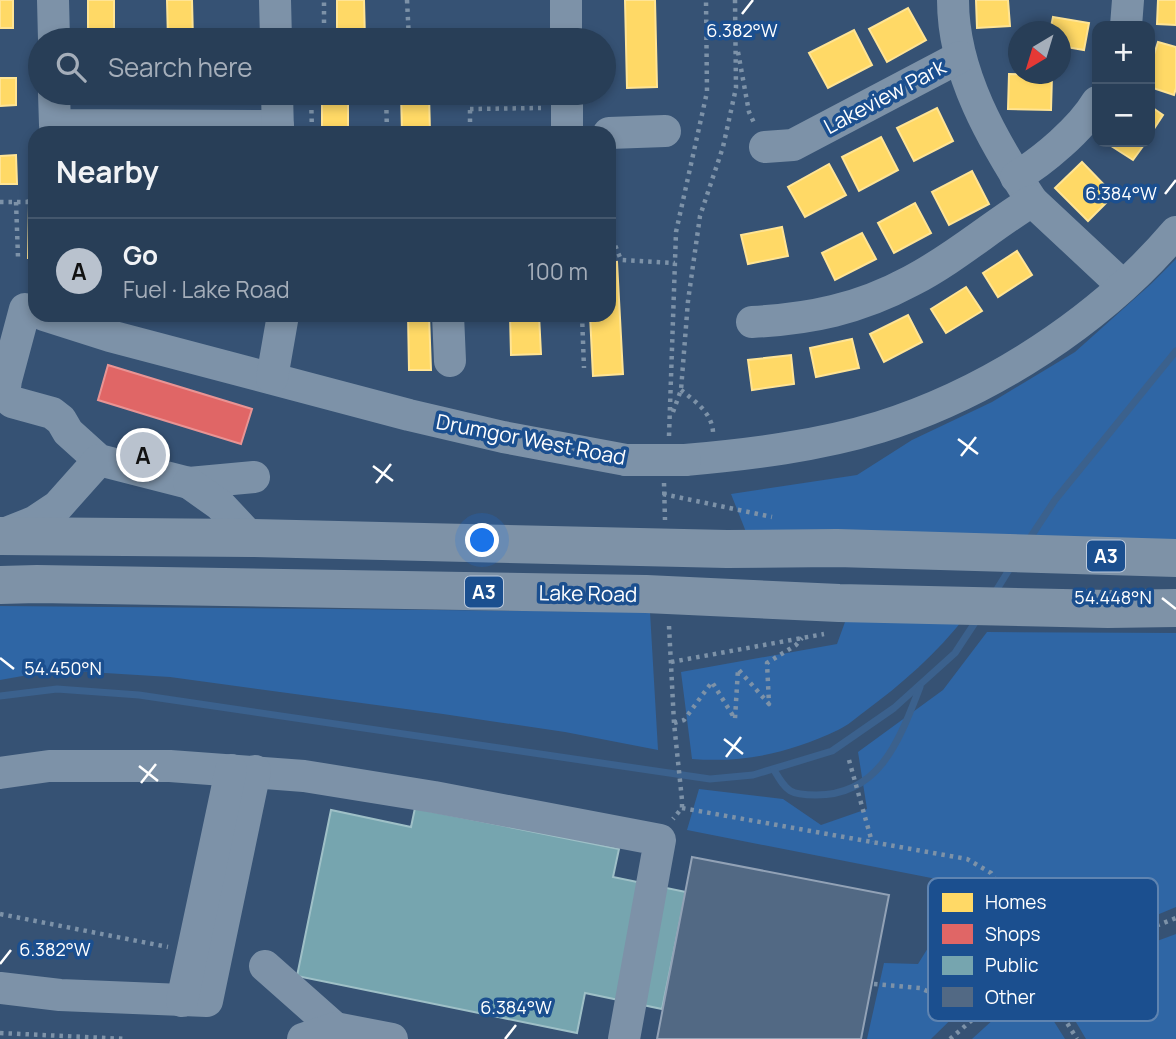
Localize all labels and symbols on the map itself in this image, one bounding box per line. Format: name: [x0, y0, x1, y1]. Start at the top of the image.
text: 6.382°W: [706, 18, 778, 42]
north arrow: [1008, 21, 1071, 84]
street label: Lakeview Park: [819, 52, 951, 140]
text: 6.384°W: [1085, 181, 1157, 205]
street label: Drumgor West Road: [434, 407, 628, 471]
pin: A: [120, 429, 166, 481]
your location: [465, 523, 499, 557]
road number: A3: [1087, 540, 1125, 572]
road number: A3: [465, 576, 503, 608]
street label: Lake Road: [538, 578, 638, 608]
text: 54.448°N: [1074, 585, 1152, 609]
text: 54.450°N: [24, 656, 102, 680]
legend: [928, 878, 1158, 1021]
text: Homes: [985, 889, 1046, 915]
text: Shops: [985, 921, 1040, 947]
text: 6.382°W: [19, 937, 91, 961]
text: Public: [985, 952, 1038, 978]
text: Other: [985, 984, 1036, 1010]
text: 6.384°W: [480, 995, 552, 1019]

